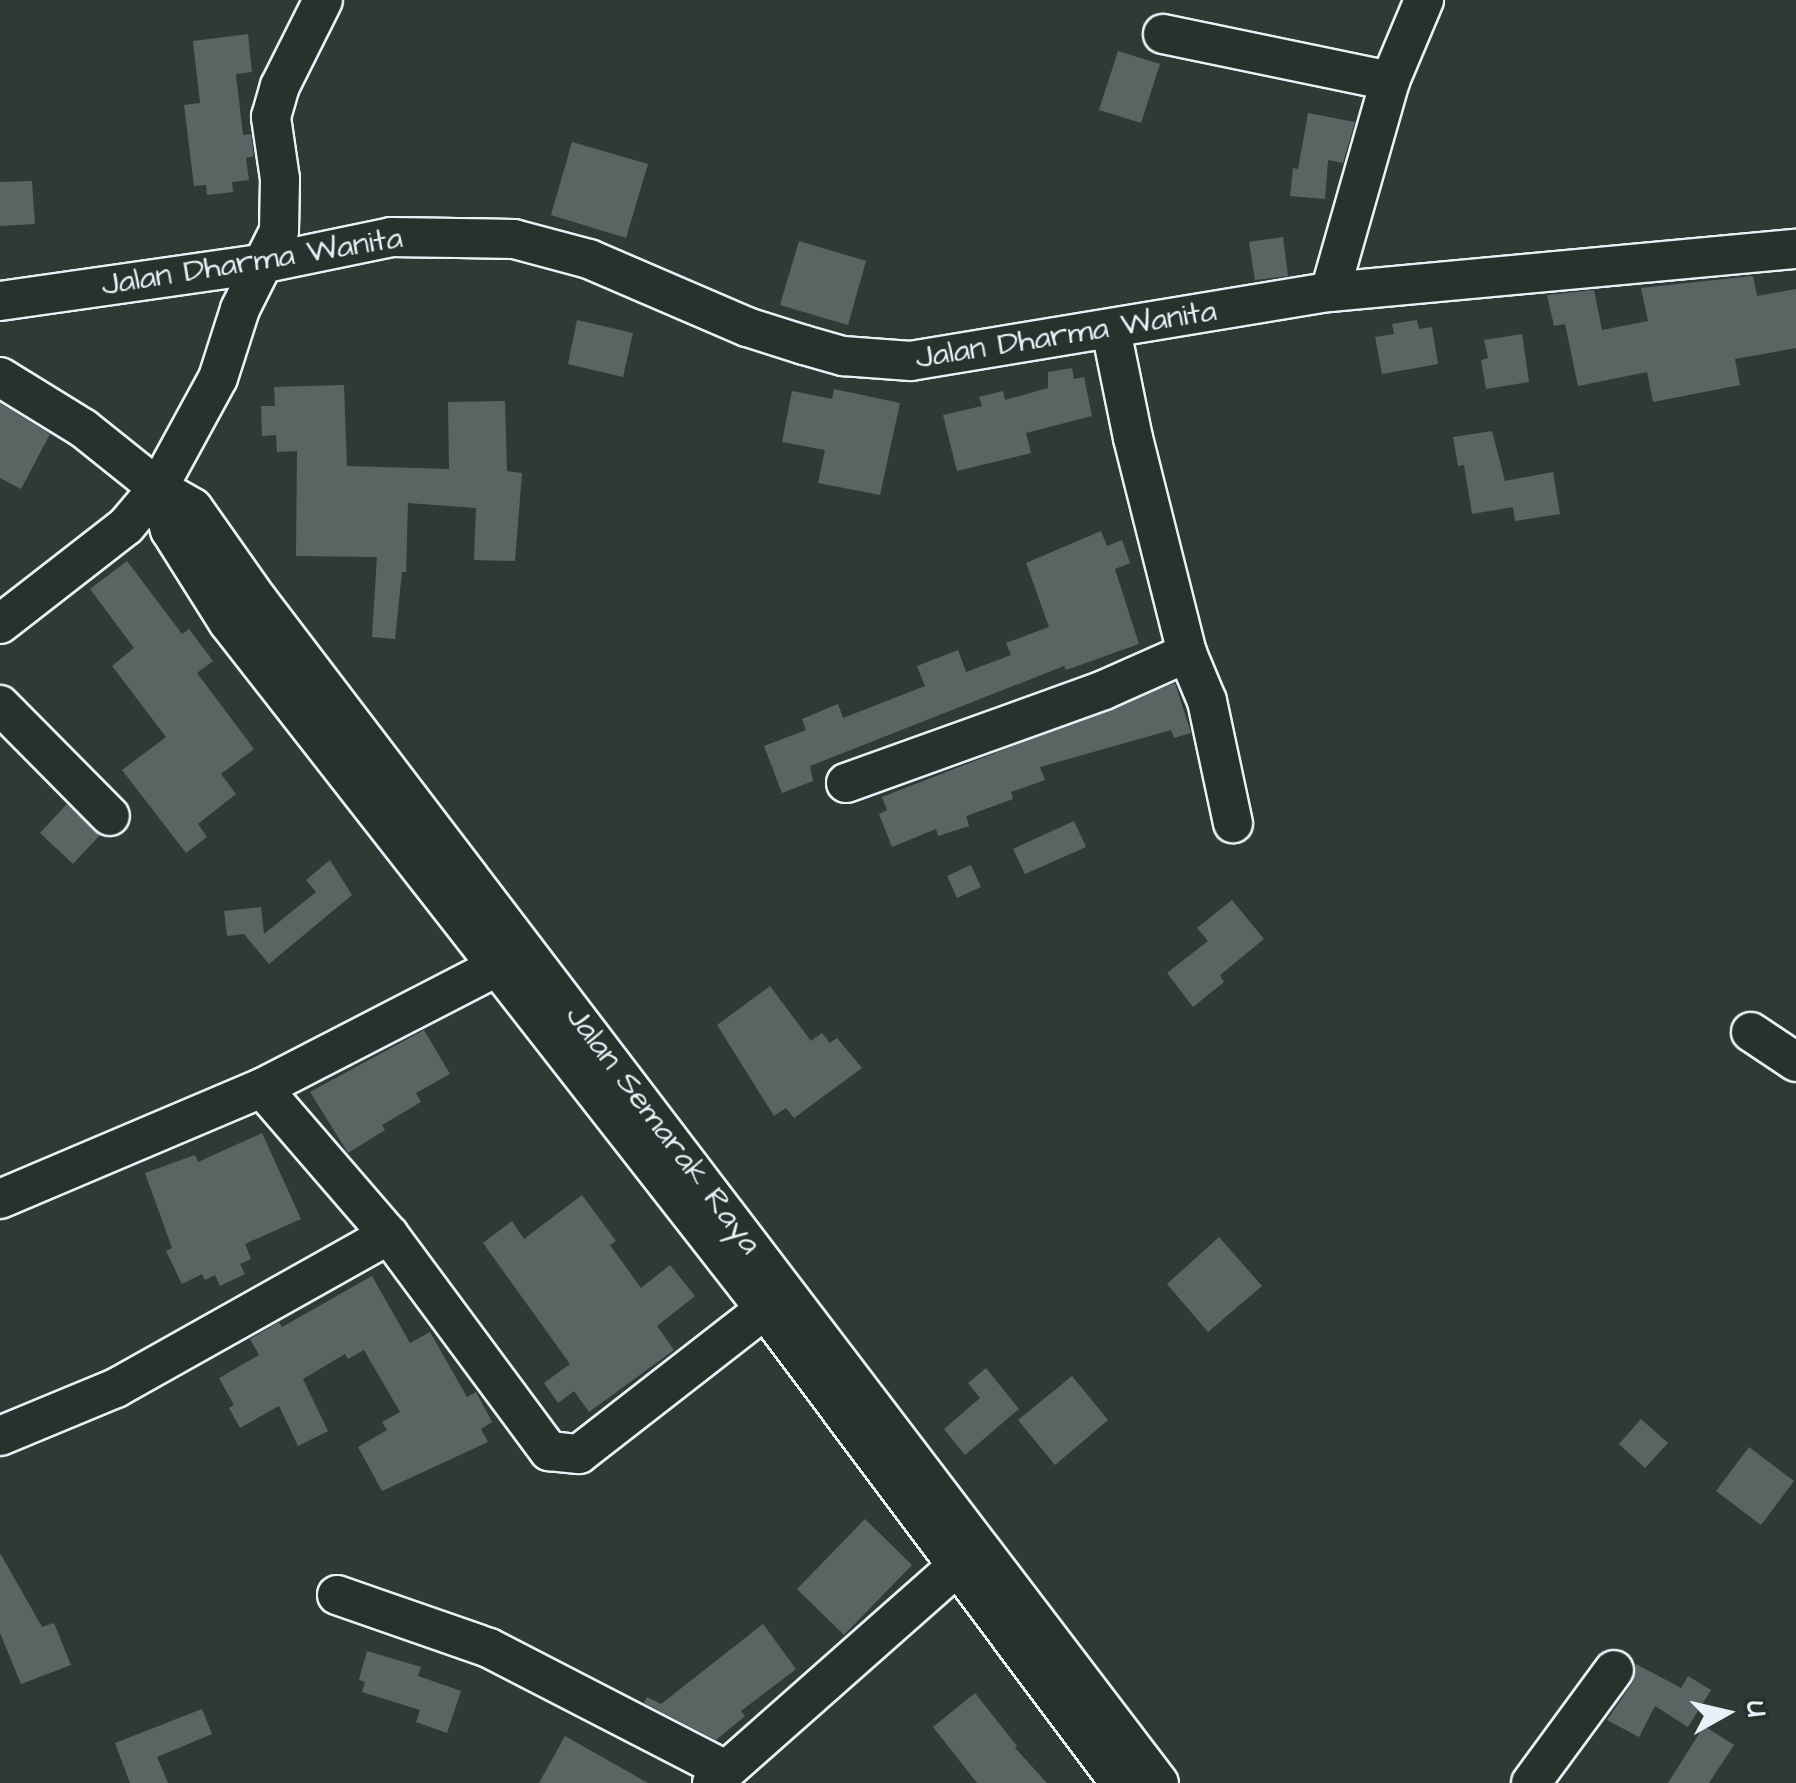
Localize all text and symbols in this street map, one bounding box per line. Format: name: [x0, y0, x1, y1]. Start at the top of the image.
street label: Jalan Dharma Wanita: [99, 219, 405, 305]
street label: Jalan Dharma Wanita: [913, 292, 1219, 378]
street label: Jalan Semarak Raya: [557, 998, 769, 1262]
north arrow: [1676, 1663, 1776, 1763]
text: U: [1736, 1698, 1777, 1719]

